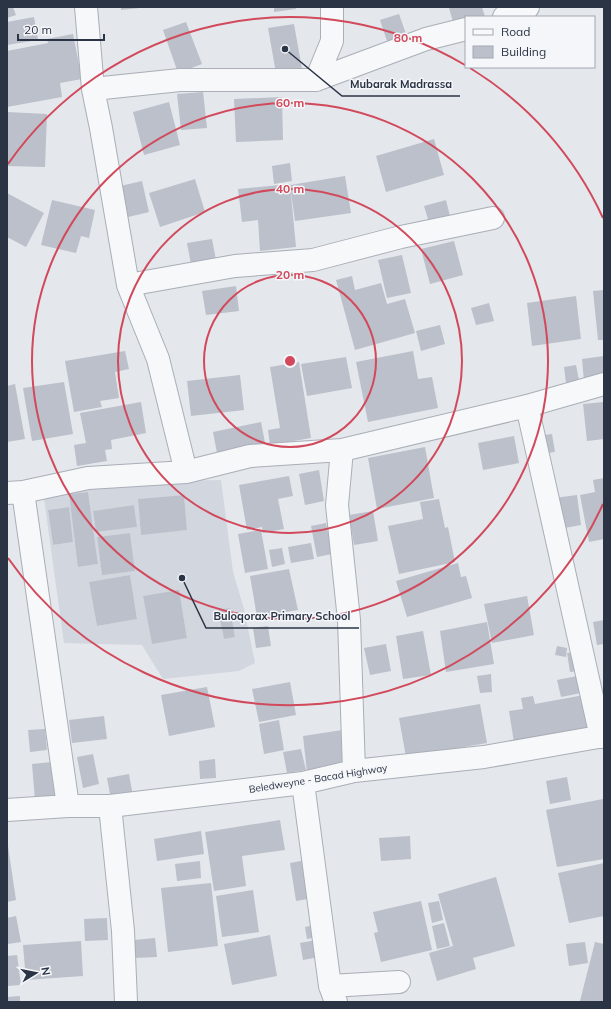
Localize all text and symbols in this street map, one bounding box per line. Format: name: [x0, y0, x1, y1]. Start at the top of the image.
scale bar: [18, 16, 104, 42]
legend: [465, 16, 595, 68]
text: 20 m: [24, 22, 52, 37]
text: Road: [501, 24, 530, 39]
text: 80 m: [394, 30, 422, 45]
text: Building: [501, 44, 546, 59]
callout: Mubarak Madrassa: [342, 73, 460, 96]
text: Mubarak Madrassa: [350, 77, 452, 91]
text: 60 m: [276, 95, 304, 110]
text: 40 m: [276, 181, 304, 196]
text: 20 m: [276, 267, 304, 282]
centre of rings: [283, 354, 297, 368]
callout: Buloqorax Primary School: [206, 605, 359, 628]
text: Buloqorax Primary School: [214, 609, 351, 623]
street label: Beledweyne - Bacad Highway: [248, 761, 389, 796]
north arrow: [16, 953, 56, 993]
text: N: [38, 966, 53, 977]

